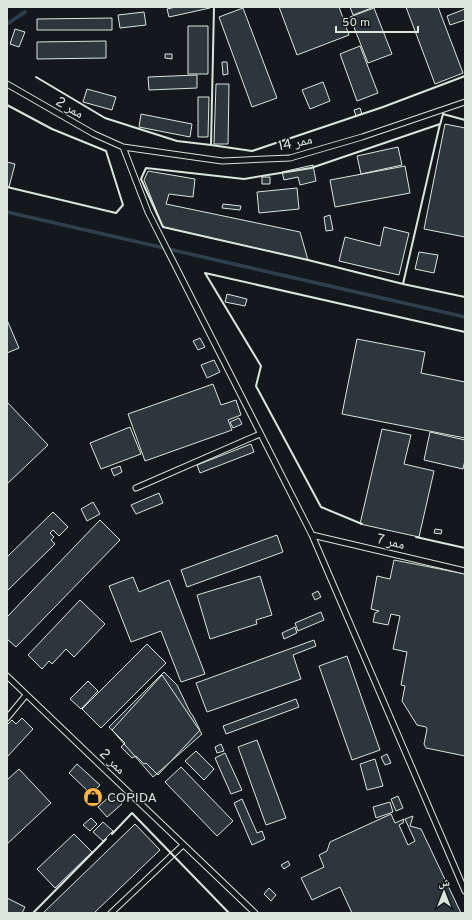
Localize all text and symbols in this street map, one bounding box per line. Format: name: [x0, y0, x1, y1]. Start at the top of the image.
scale bar: [336, 8, 418, 34]
text: 50 m: [342, 15, 370, 31]
street label: ممر 2: [52, 94, 86, 123]
street label: ممر 14: [277, 132, 314, 155]
street label: ممر 7: [375, 531, 406, 554]
street label: ممر 2: [95, 746, 129, 779]
shop icon: COPIDA: [82, 786, 104, 808]
place label: COPIDA: [107, 790, 157, 807]
north arrow: [424, 872, 464, 912]
text: ش: [438, 876, 450, 890]

